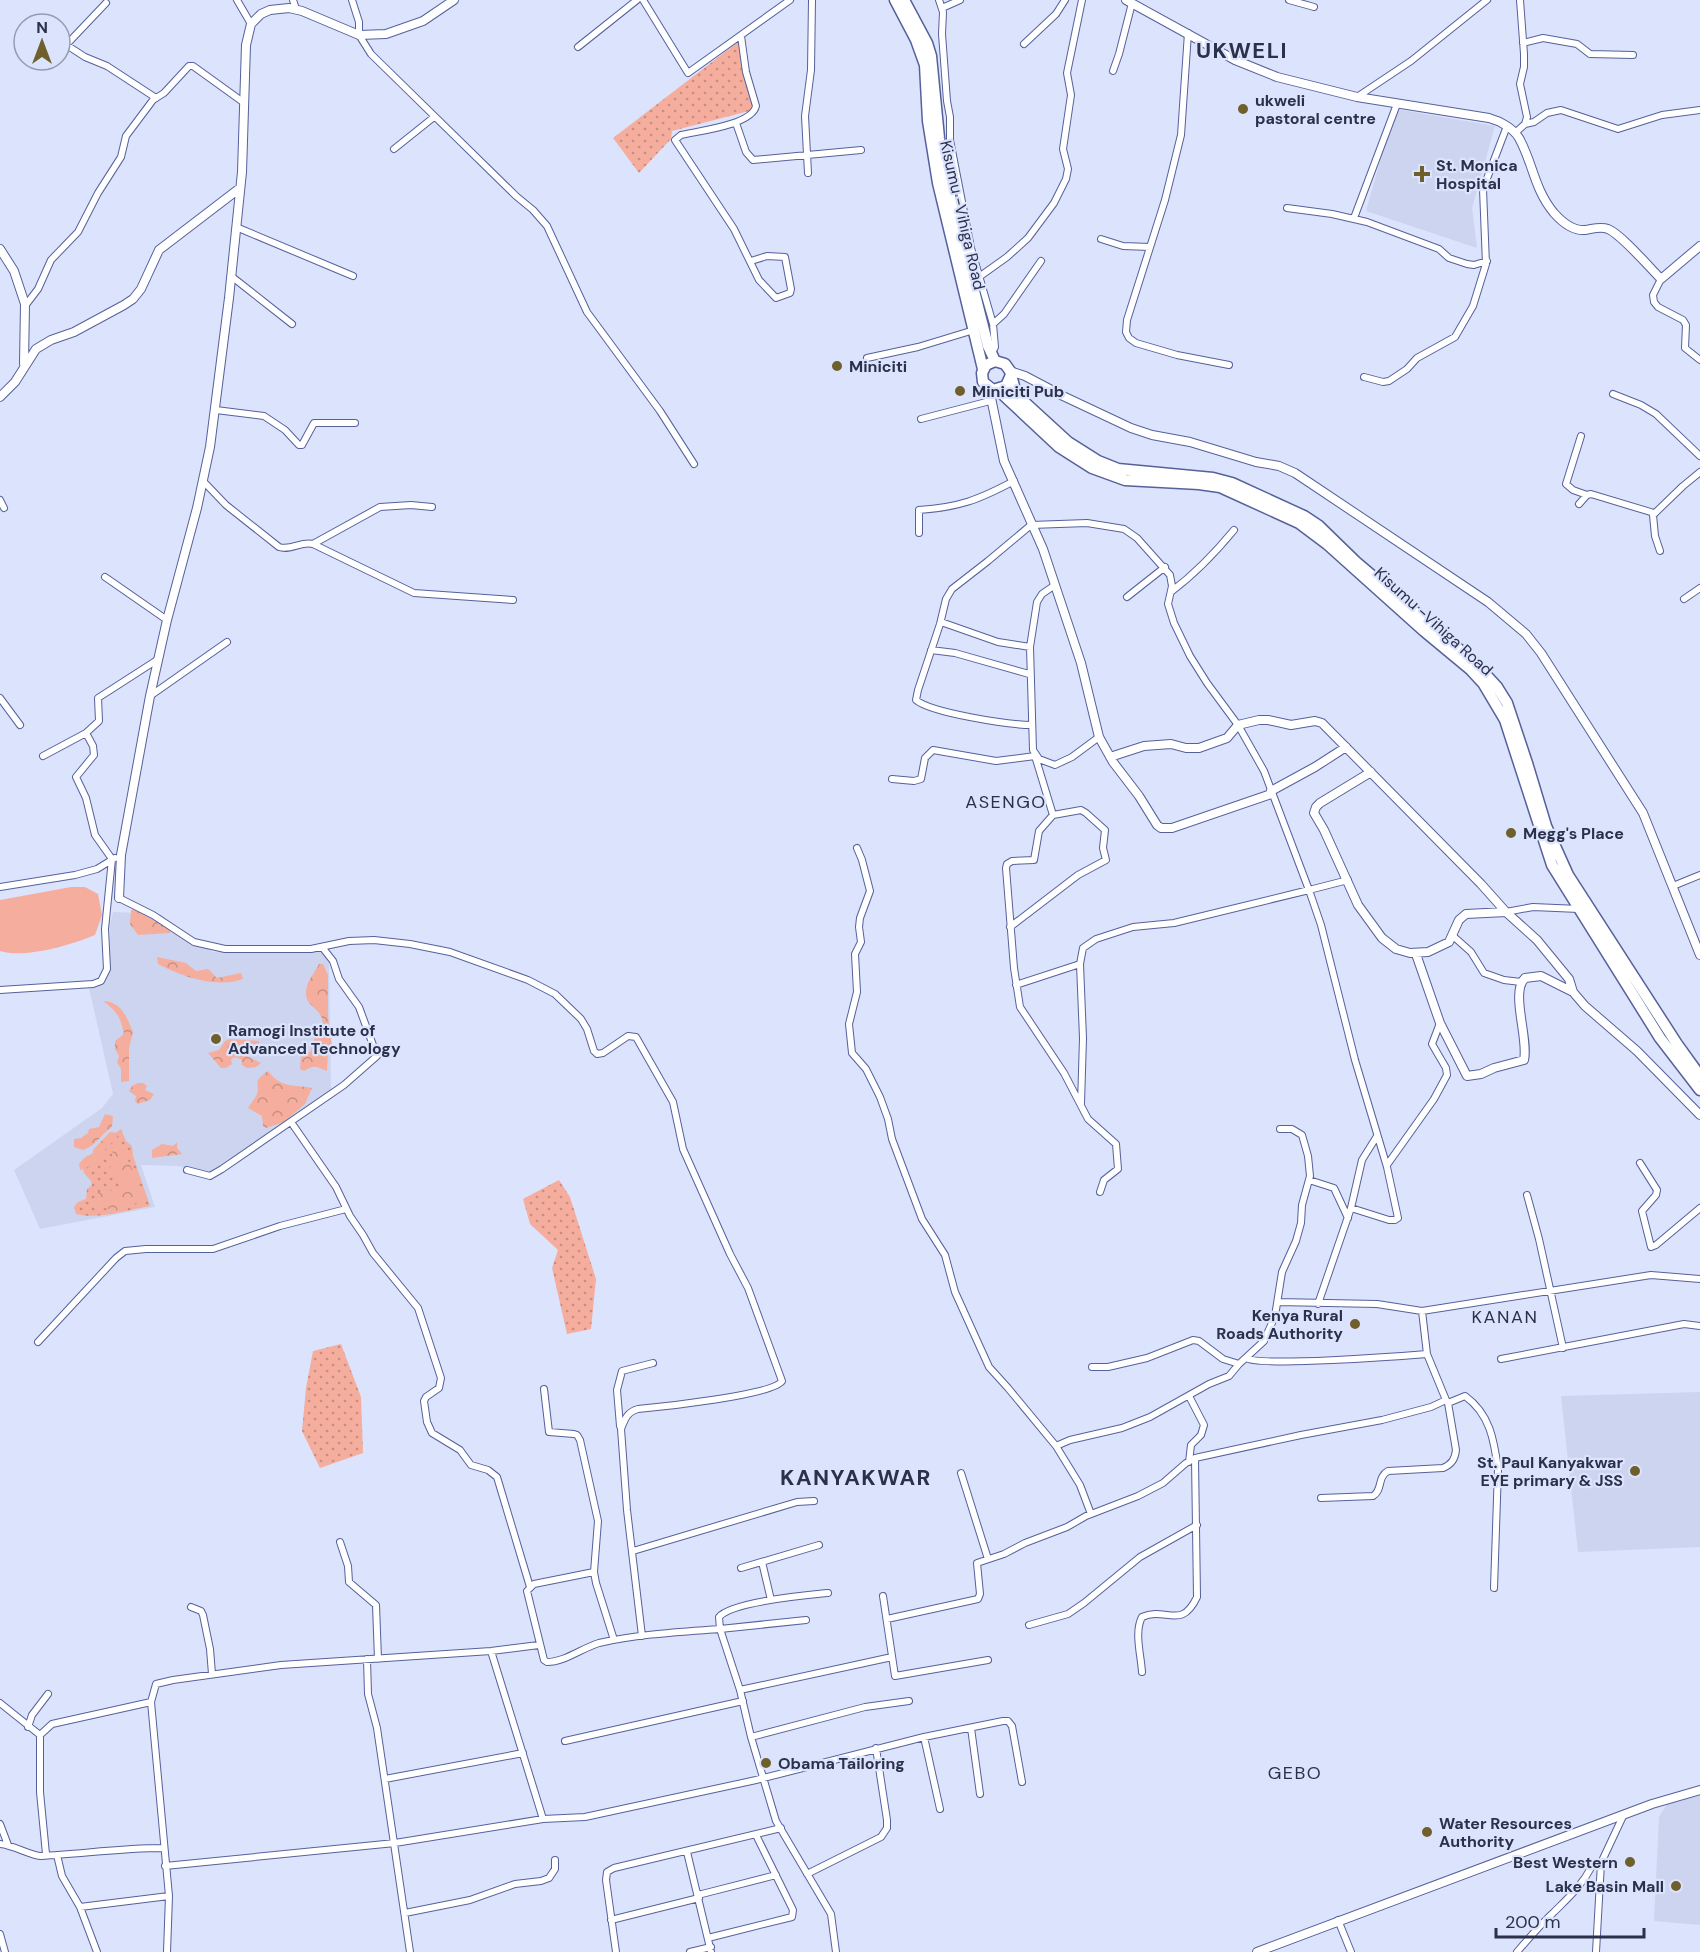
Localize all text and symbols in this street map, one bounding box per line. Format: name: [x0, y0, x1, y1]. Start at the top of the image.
north arrow: [12, 12, 72, 72]
text: N: [36, 17, 48, 38]
district label: UKWELI: [1196, 36, 1288, 65]
place label: ukweli pastoral centre: [1255, 90, 1376, 129]
marker: ukweli pastoral centre: [1236, 102, 1250, 116]
street label: Kisumu -Vihiga Road: [935, 138, 990, 292]
place label: St. Monica Hospital: [1436, 155, 1518, 194]
marker: St. Monica Hospital: [1413, 165, 1431, 183]
place label: Miniciti: [849, 356, 907, 377]
marker: Miniciti: [830, 359, 844, 373]
place label: Miniciti Pub: [972, 381, 1064, 402]
marker: Miniciti Pub: [953, 384, 967, 398]
street label: Kisumu -Vihiga Road: [1370, 562, 1497, 680]
district label: ASENGO: [965, 790, 1047, 814]
place label: Megg's Place: [1523, 823, 1624, 844]
marker: Megg's Place: [1504, 826, 1518, 840]
place label: Ramogi Institute of Advanced Technology: [228, 1020, 401, 1059]
marker: Ramogi Institute of Advanced Technology: [209, 1032, 223, 1046]
place label: Kenya Rural Roads Authority: [1216, 1305, 1343, 1344]
district label: KANAN: [1472, 1305, 1538, 1329]
marker: Kenya Rural Roads Authority: [1348, 1317, 1362, 1331]
place label: St. Paul Kanyakwar EYE primary & JSS: [1477, 1452, 1623, 1491]
district label: KANYAKWAR: [780, 1463, 932, 1492]
marker: St. Paul Kanyakwar EYE primary & JSS: [1628, 1464, 1642, 1478]
place label: Obama Tailoring: [778, 1753, 905, 1774]
marker: Obama Tailoring: [759, 1756, 773, 1770]
district label: GEBO: [1268, 1761, 1322, 1785]
place label: Water Resources Authority: [1439, 1813, 1572, 1852]
marker: Water Resources Authority: [1420, 1825, 1434, 1839]
place label: Best Western: [1513, 1852, 1618, 1873]
marker: Best Western: [1623, 1855, 1637, 1869]
place label: Lake Basin Mall: [1546, 1876, 1664, 1897]
marker: Lake Basin Mall: [1669, 1879, 1683, 1893]
scale bar: [1496, 1901, 1644, 1939]
text: 200 m: [1505, 1910, 1561, 1934]

